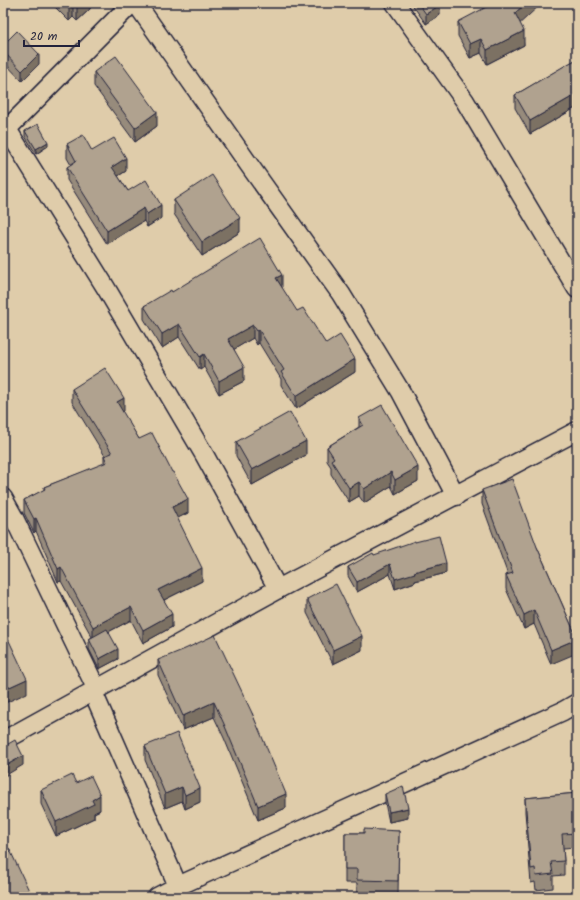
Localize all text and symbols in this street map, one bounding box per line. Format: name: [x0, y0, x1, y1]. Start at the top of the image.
scale bar: [24, 22, 79, 48]
text: 20 m: [30, 27, 58, 46]

